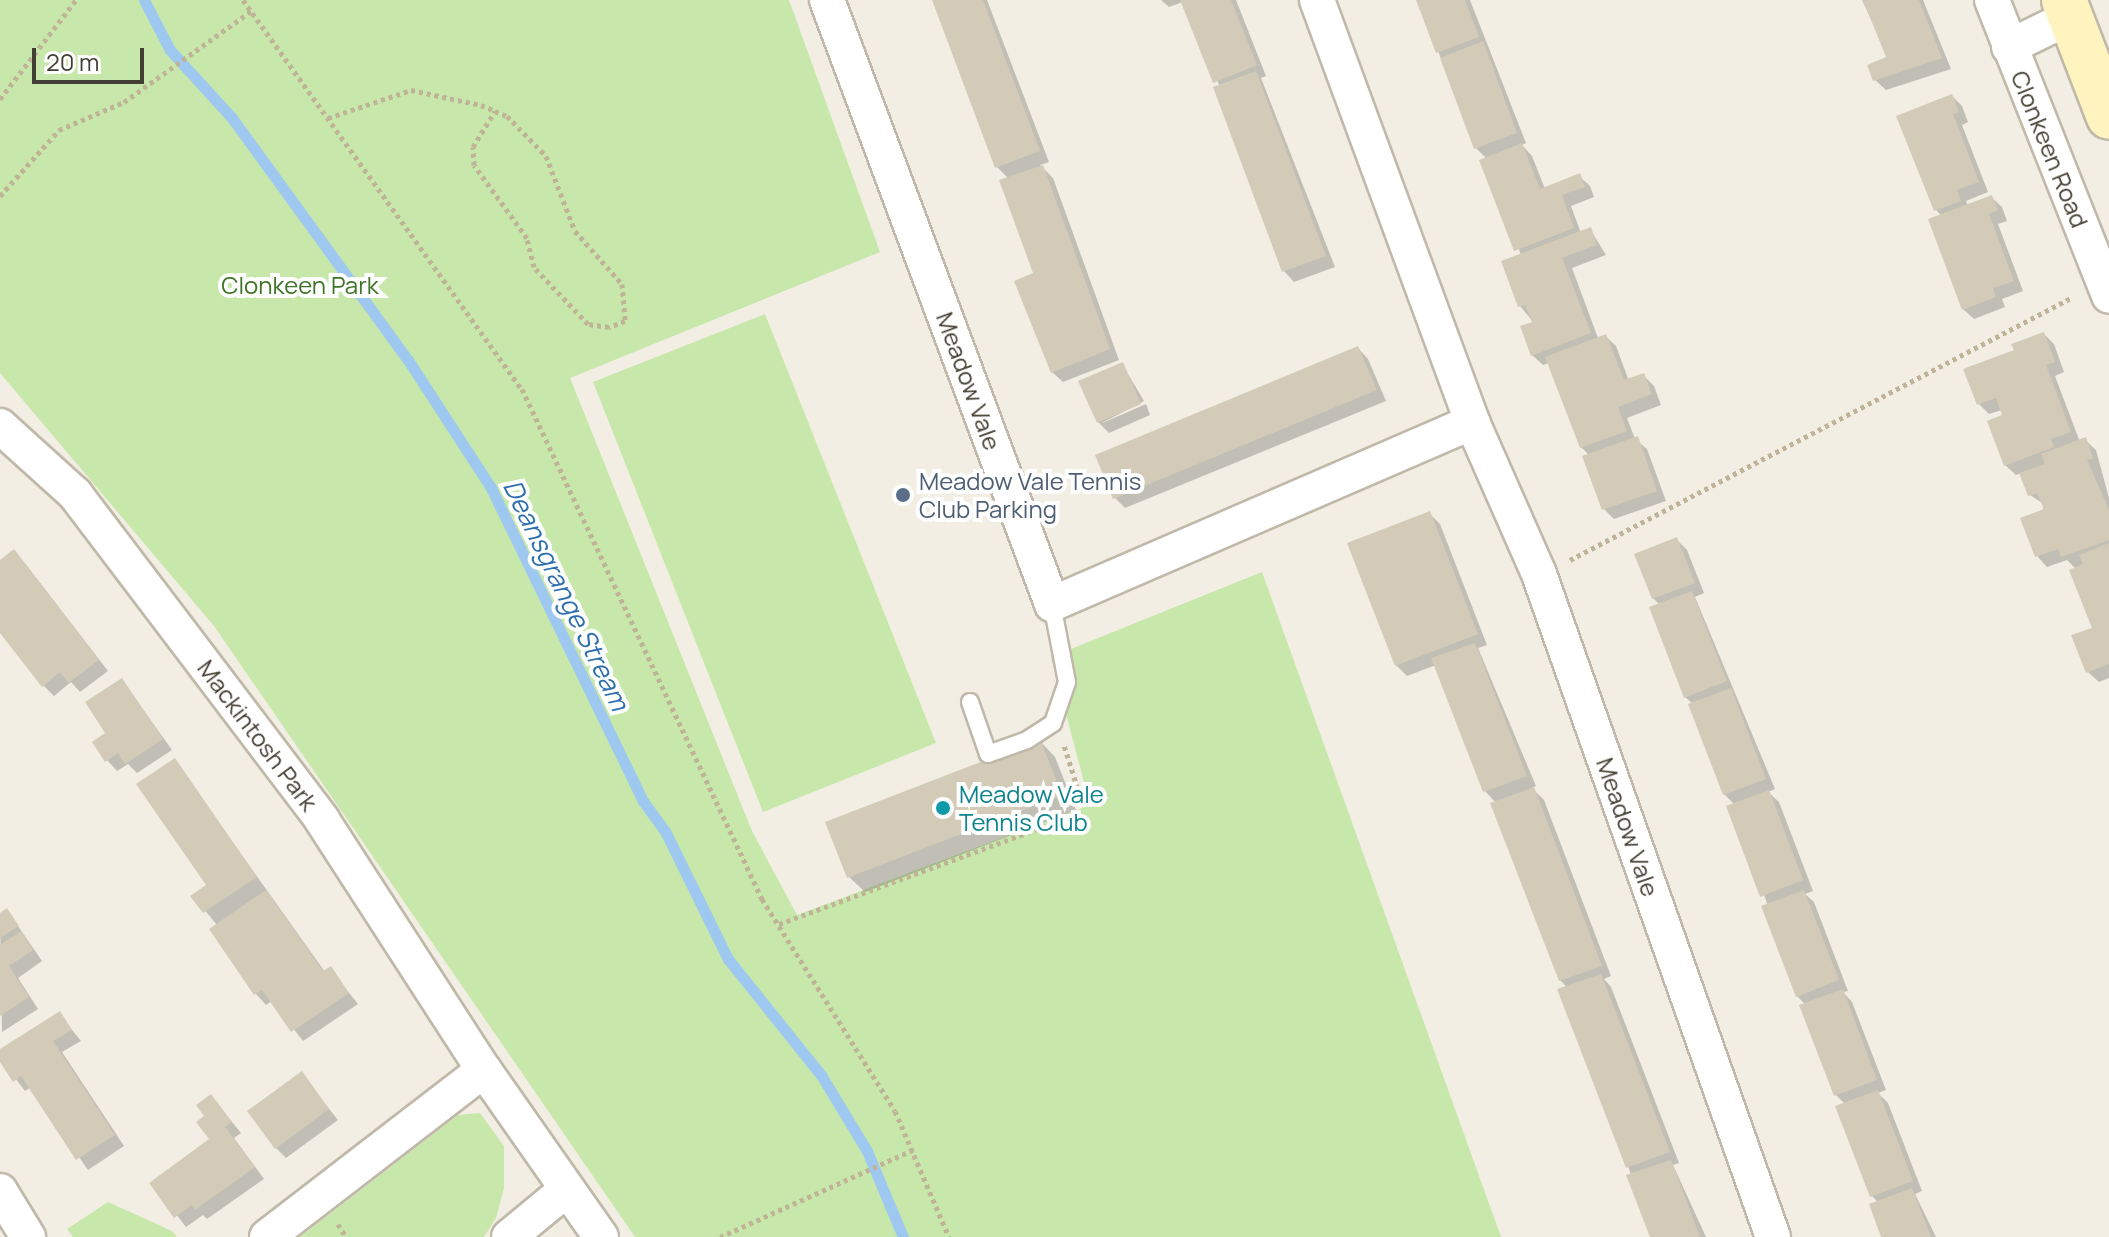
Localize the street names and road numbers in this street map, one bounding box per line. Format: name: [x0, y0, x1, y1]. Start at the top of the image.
street label: Clonkeen Road: [2005, 66, 2095, 232]
street label: Meadow Vale: [931, 308, 1007, 454]
street label: Mackintosh Park: [192, 654, 324, 816]
street label: Meadow Vale: [1591, 754, 1665, 900]

